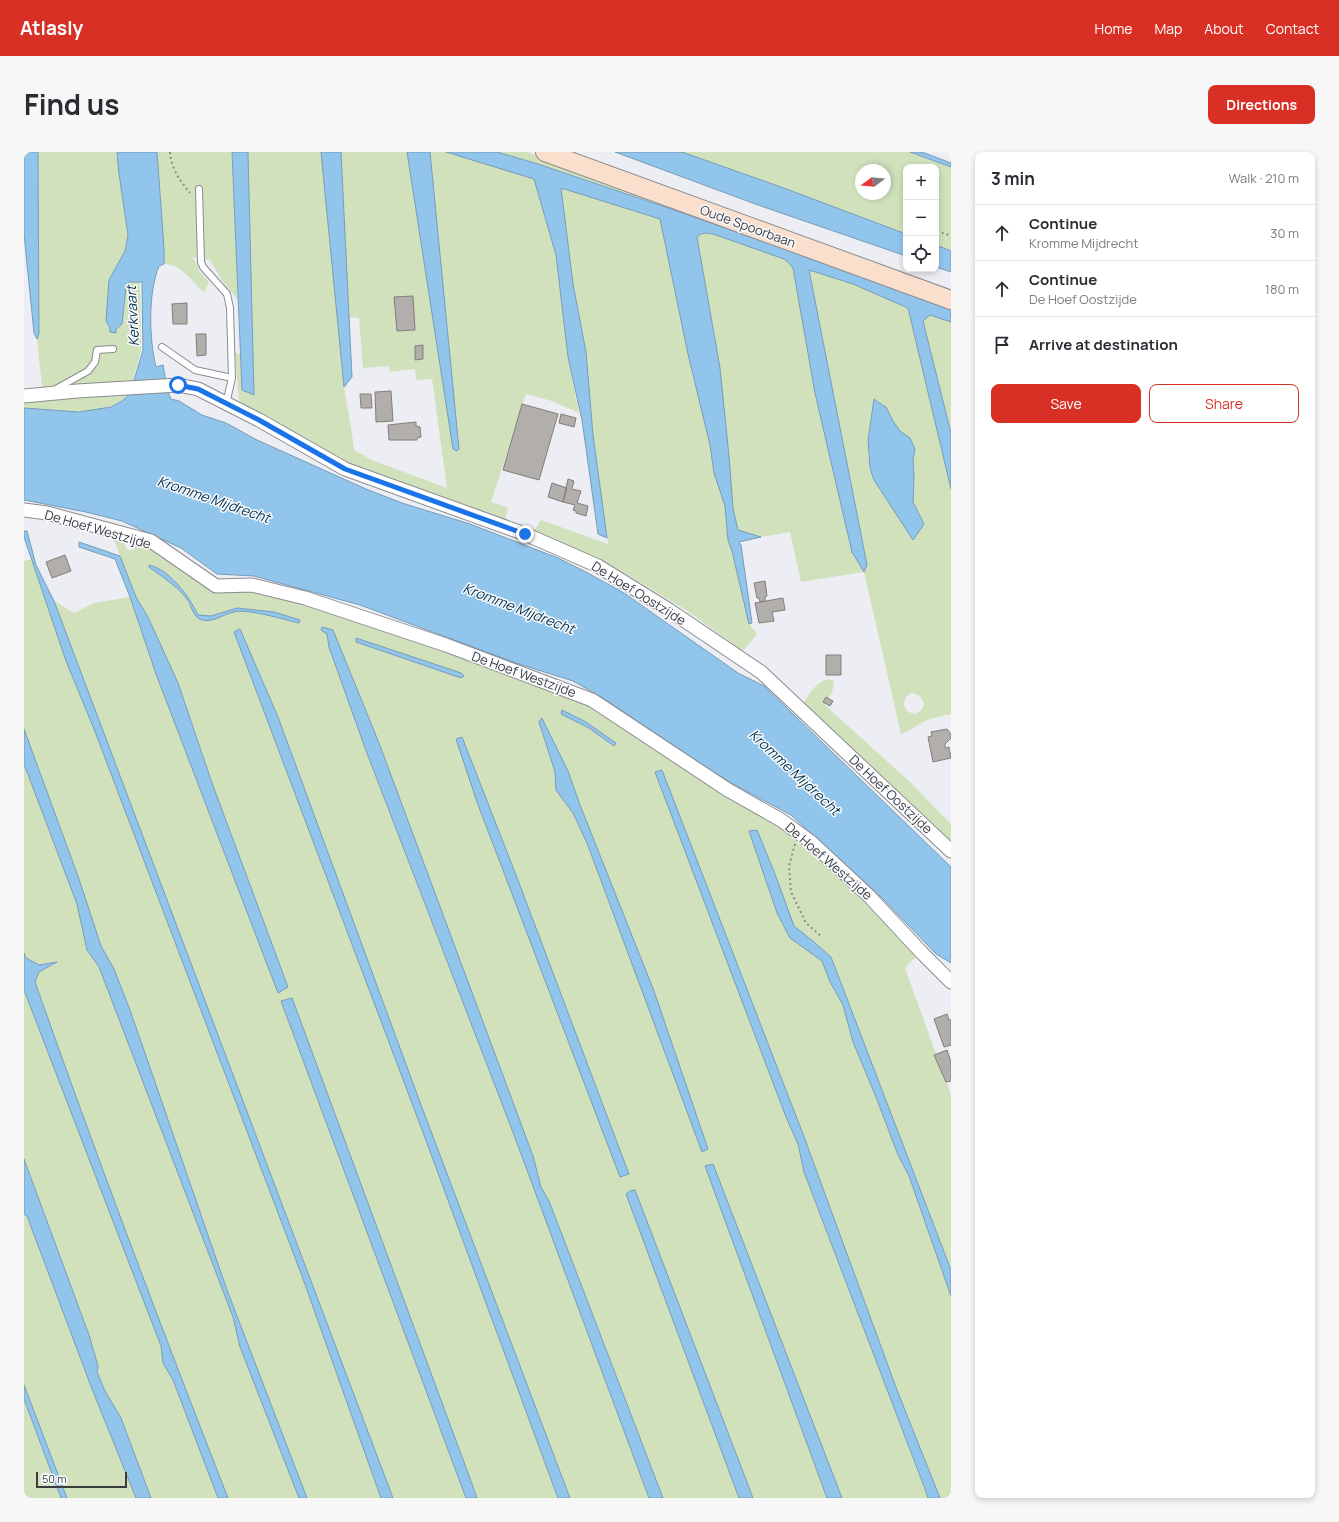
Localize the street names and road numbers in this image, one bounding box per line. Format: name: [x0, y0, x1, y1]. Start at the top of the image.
street label: Oude Spoorbaan: [698, 200, 798, 252]
street label: De Hoef Westzijde: [43, 505, 154, 553]
street label: De Hoef Oostzijde: [588, 557, 690, 629]
street label: De Hoef Westzijde: [469, 647, 579, 701]
street label: De Hoef Oostzijde: [845, 751, 937, 838]
street label: De Hoef Westzijde: [782, 818, 877, 904]

